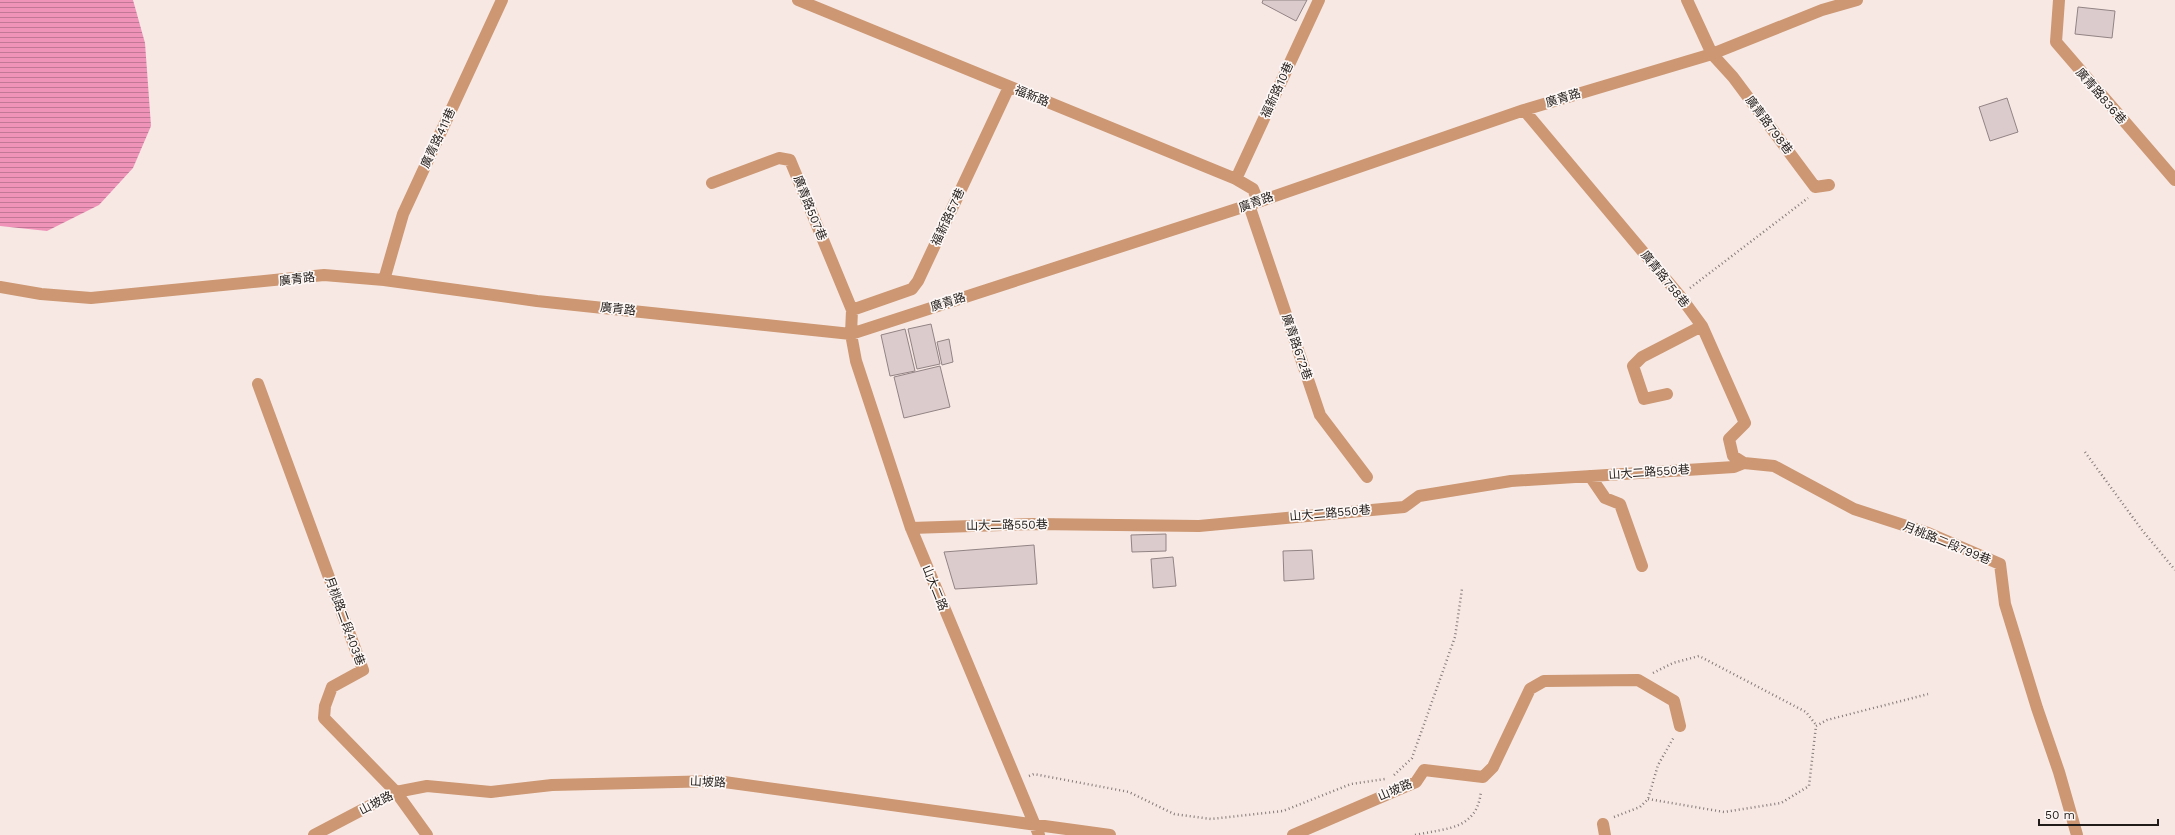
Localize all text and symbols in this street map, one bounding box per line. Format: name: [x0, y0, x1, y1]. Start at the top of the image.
street label: 福新路10巷: [1258, 60, 1296, 120]
street label: 廣青路836巷: [2073, 65, 2129, 127]
street label: 福新路: [1013, 83, 1051, 109]
street label: 廣青路: [1544, 86, 1582, 110]
street label: 廣青路798巷: [1742, 93, 1796, 157]
street label: 廣青路411巷: [418, 106, 458, 170]
street label: 廣青路507巷: [791, 173, 829, 243]
street label: 福新路57巷: [929, 186, 967, 248]
street label: 廣青路: [1237, 189, 1275, 215]
street label: 廣青路758巷: [1638, 248, 1692, 310]
street label: 廣青路: [278, 270, 316, 288]
street label: 廣青路: [929, 290, 967, 314]
street label: 廣青路: [599, 300, 637, 318]
street label: 廣青路672巷: [1279, 312, 1315, 382]
street label: 山大二路550巷: [1608, 462, 1690, 482]
street label: 山大二路550巷: [1289, 502, 1371, 524]
street label: 山大二路550巷: [966, 517, 1048, 533]
street label: 月桃路二段799巷: [1901, 519, 1993, 567]
street label: 山大二路: [920, 563, 950, 613]
street label: 月桃路二段403巷: [322, 575, 368, 667]
street label: 山坡路: [690, 774, 726, 790]
street label: 山坡路: [1376, 777, 1414, 803]
street label: 山坡路: [357, 789, 395, 817]
scale bar: [2039, 801, 2158, 827]
text: 50 m: [2045, 808, 2075, 822]

